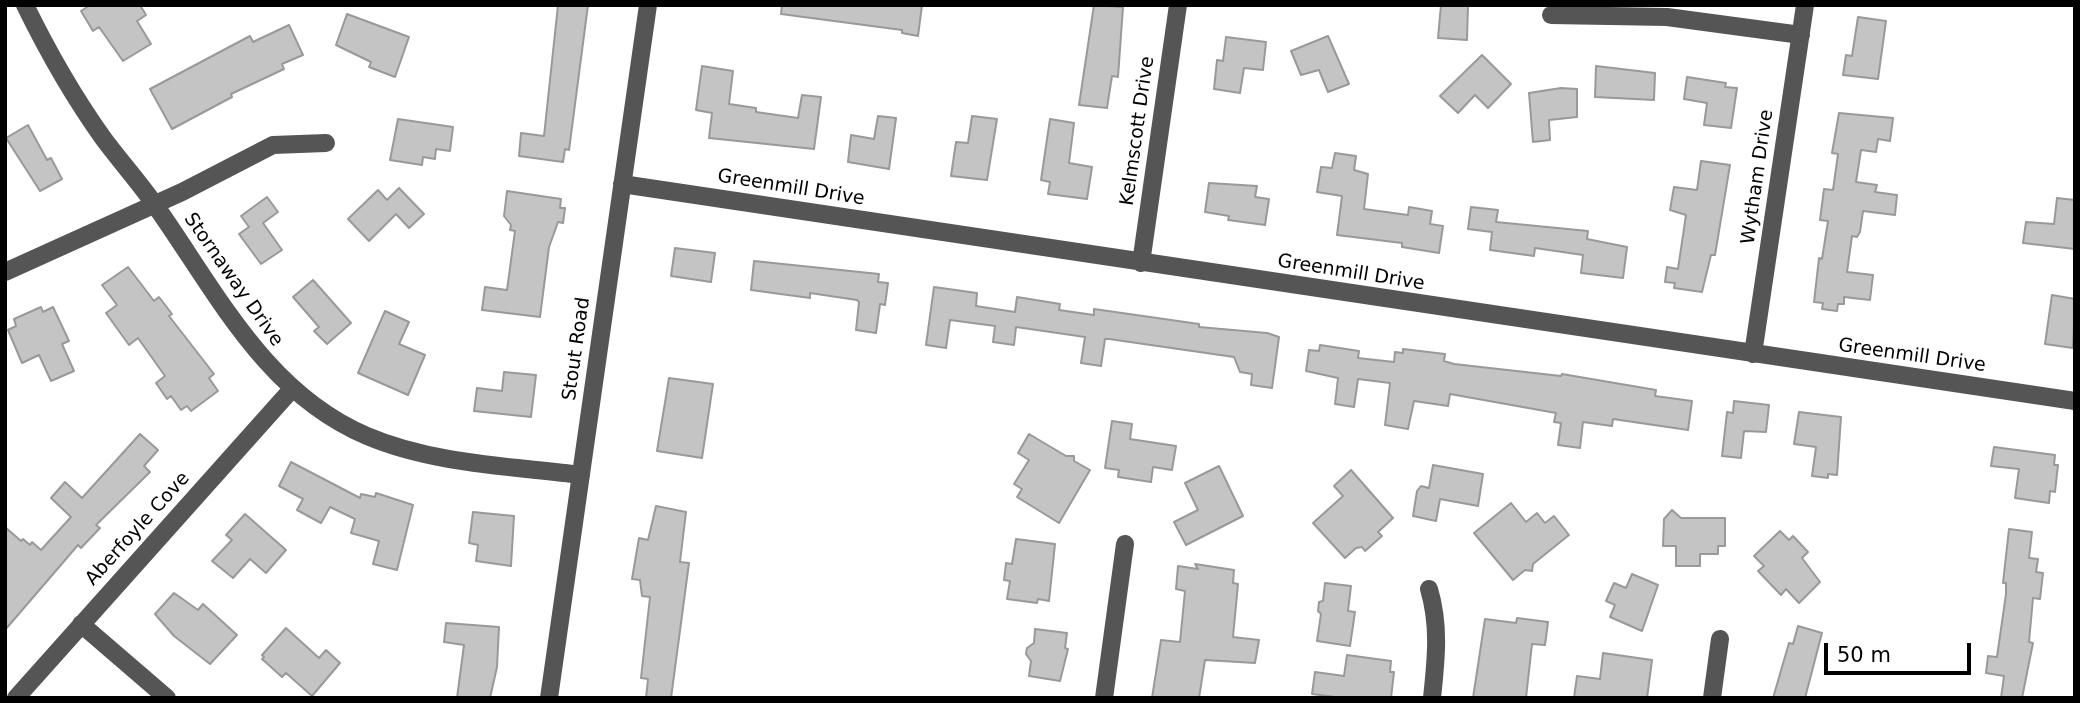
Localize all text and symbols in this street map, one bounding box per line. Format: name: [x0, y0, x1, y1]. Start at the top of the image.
street label: Kelmscott Drive: [1116, 55, 1160, 207]
street label: Wytham Drive: [1737, 108, 1779, 246]
street label: Greenmill Drive: [716, 165, 866, 211]
street label: Stornaway Drive: [179, 209, 287, 351]
street label: Greenmill Drive: [1276, 250, 1426, 296]
street label: Stout Road: [558, 296, 596, 402]
street label: Greenmill Drive: [1837, 334, 1987, 378]
street label: Aberfoyle Cove: [81, 468, 195, 590]
scale bar: [1828, 630, 1975, 674]
text: 50 m: [1837, 643, 1891, 667]

